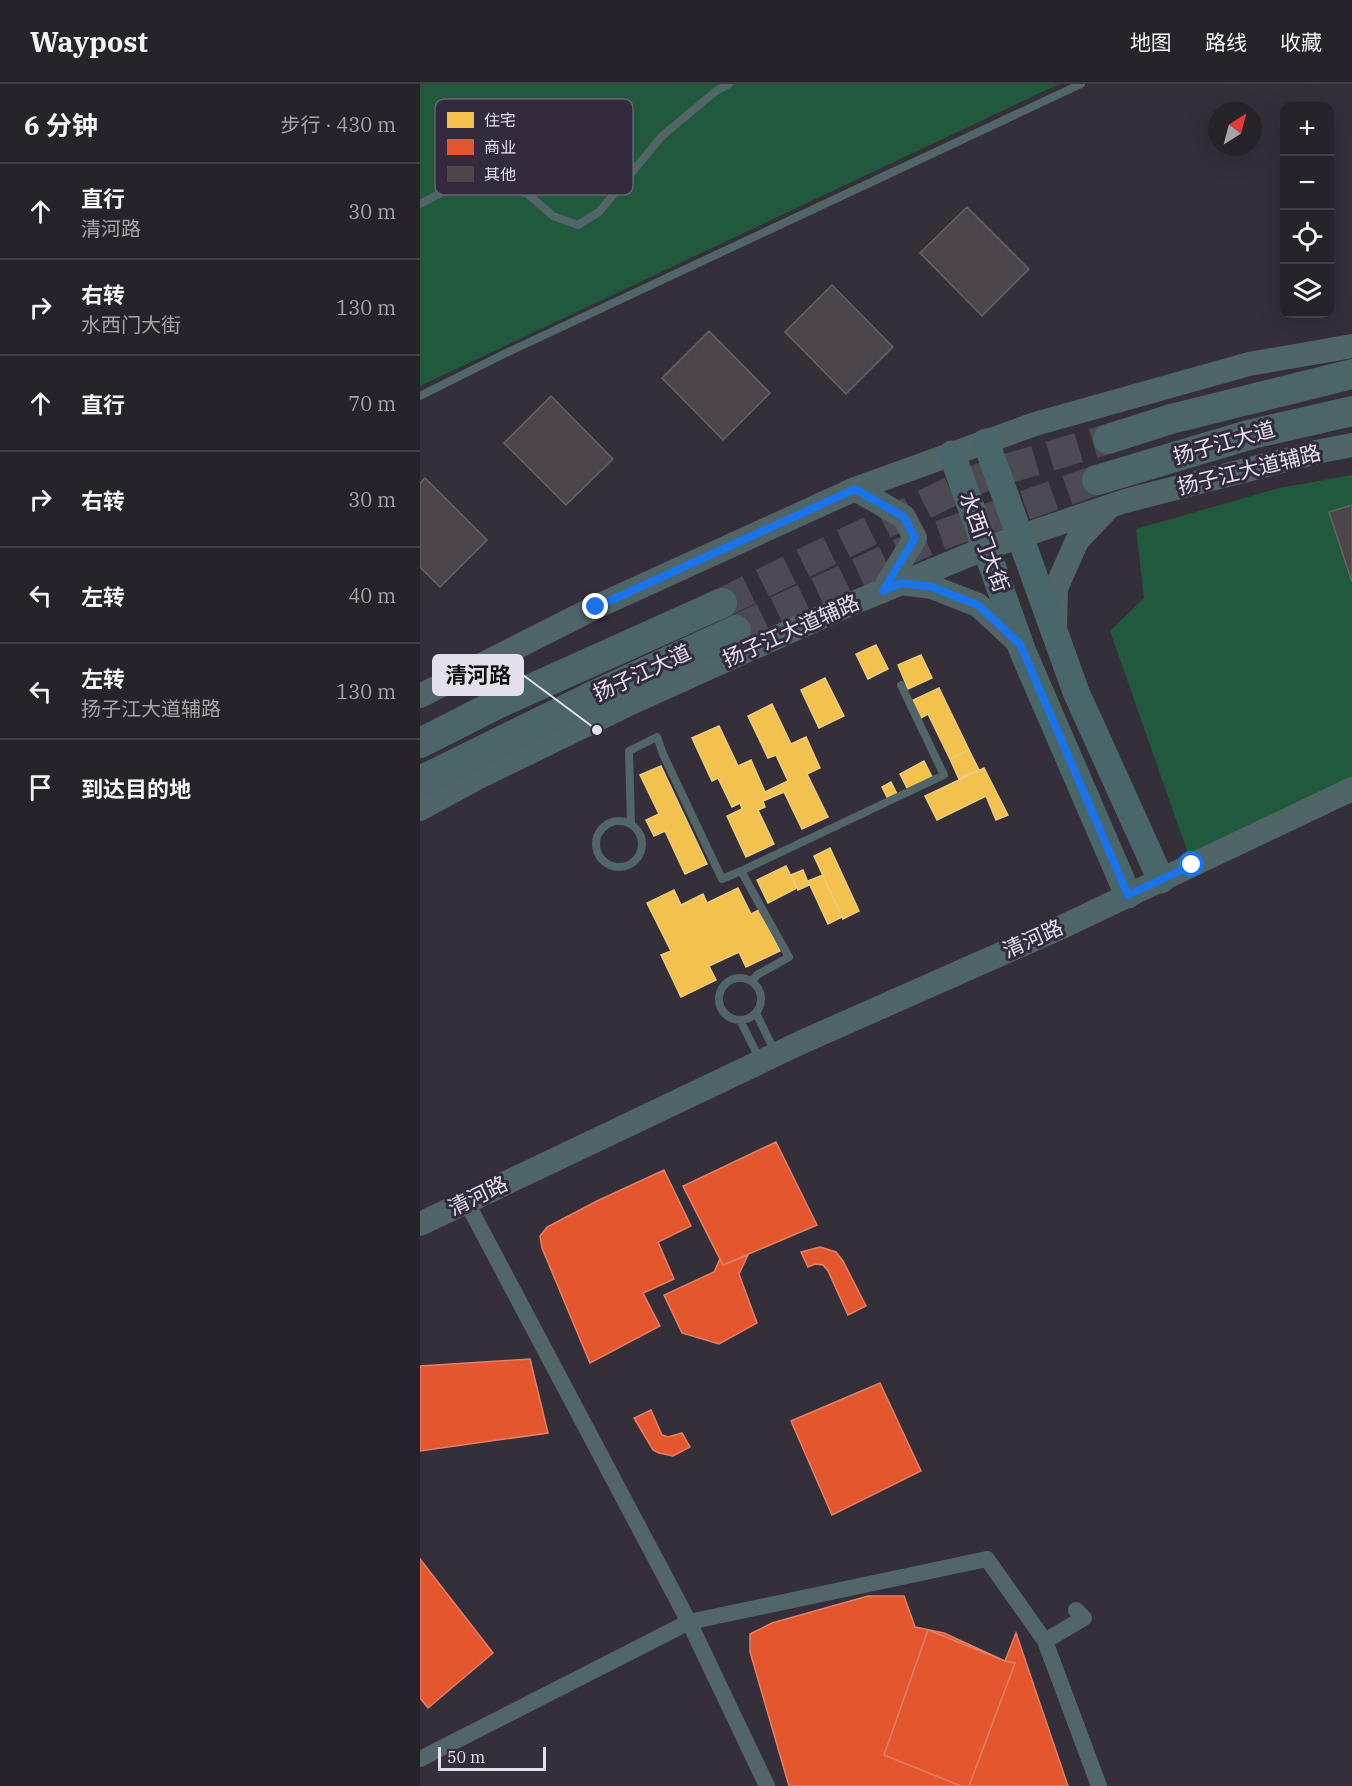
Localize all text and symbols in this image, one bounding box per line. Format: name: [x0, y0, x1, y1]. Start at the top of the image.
text: Waypost: [30, 23, 148, 60]
text: 地图: [1130, 28, 1172, 56]
text: 路线: [1205, 28, 1247, 56]
text: 收藏: [1280, 28, 1322, 56]
legend: [435, 99, 633, 195]
north arrow: [1208, 102, 1262, 156]
map controls: [1280, 102, 1334, 318]
button: +: [1280, 102, 1334, 156]
text: 6 分钟: [24, 108, 98, 142]
text: 住宅: [484, 110, 516, 130]
text: 步行 · 430 m: [281, 111, 396, 138]
text: 商业: [484, 137, 516, 157]
button: −: [1280, 156, 1334, 210]
text: 其他: [484, 164, 516, 184]
text: 直行: [81, 184, 125, 213]
icon: ahead: [24, 195, 57, 228]
text: 30 m: [348, 198, 396, 225]
button: locate: [1280, 210, 1334, 264]
text: 清河路: [81, 215, 141, 242]
button: layers: [1280, 264, 1334, 318]
text: 右转: [81, 280, 125, 309]
icon: right: [24, 291, 57, 324]
text: 130 m: [336, 294, 396, 321]
text: 水西门大街: [81, 311, 181, 338]
icon: ahead: [24, 387, 57, 420]
text: 直行: [81, 390, 125, 419]
text: 70 m: [348, 390, 396, 417]
street label: 扬子江大道: [1169, 414, 1278, 470]
street label: 扬子江大道辅路: [1174, 438, 1323, 500]
icon: right: [24, 483, 57, 516]
text: 右转: [81, 486, 125, 515]
text: 30 m: [348, 486, 396, 513]
street label: 水西门大街: [954, 488, 1016, 596]
icon: left: [24, 579, 57, 612]
text: 左转: [81, 582, 125, 611]
text: 40 m: [348, 582, 396, 609]
street label: 扬子江大道辅路: [718, 587, 863, 673]
route end: [582, 593, 608, 619]
street label: 扬子江大道: [588, 637, 695, 707]
callout: 清河路: [433, 655, 523, 695]
text: 清河路: [445, 660, 511, 689]
text: 左转: [81, 664, 125, 693]
icon: left: [24, 675, 57, 708]
text: 130 m: [336, 678, 396, 705]
text: 扬子江大道辅路: [81, 695, 221, 722]
icon: arrive: [24, 771, 57, 804]
text: 到达目的地: [81, 774, 191, 803]
route start: [1178, 851, 1204, 877]
street label: 清河路: [998, 912, 1067, 964]
street label: 清河路: [443, 1169, 512, 1221]
scale bar: [438, 1744, 546, 1772]
text: 50 m: [447, 1747, 485, 1767]

